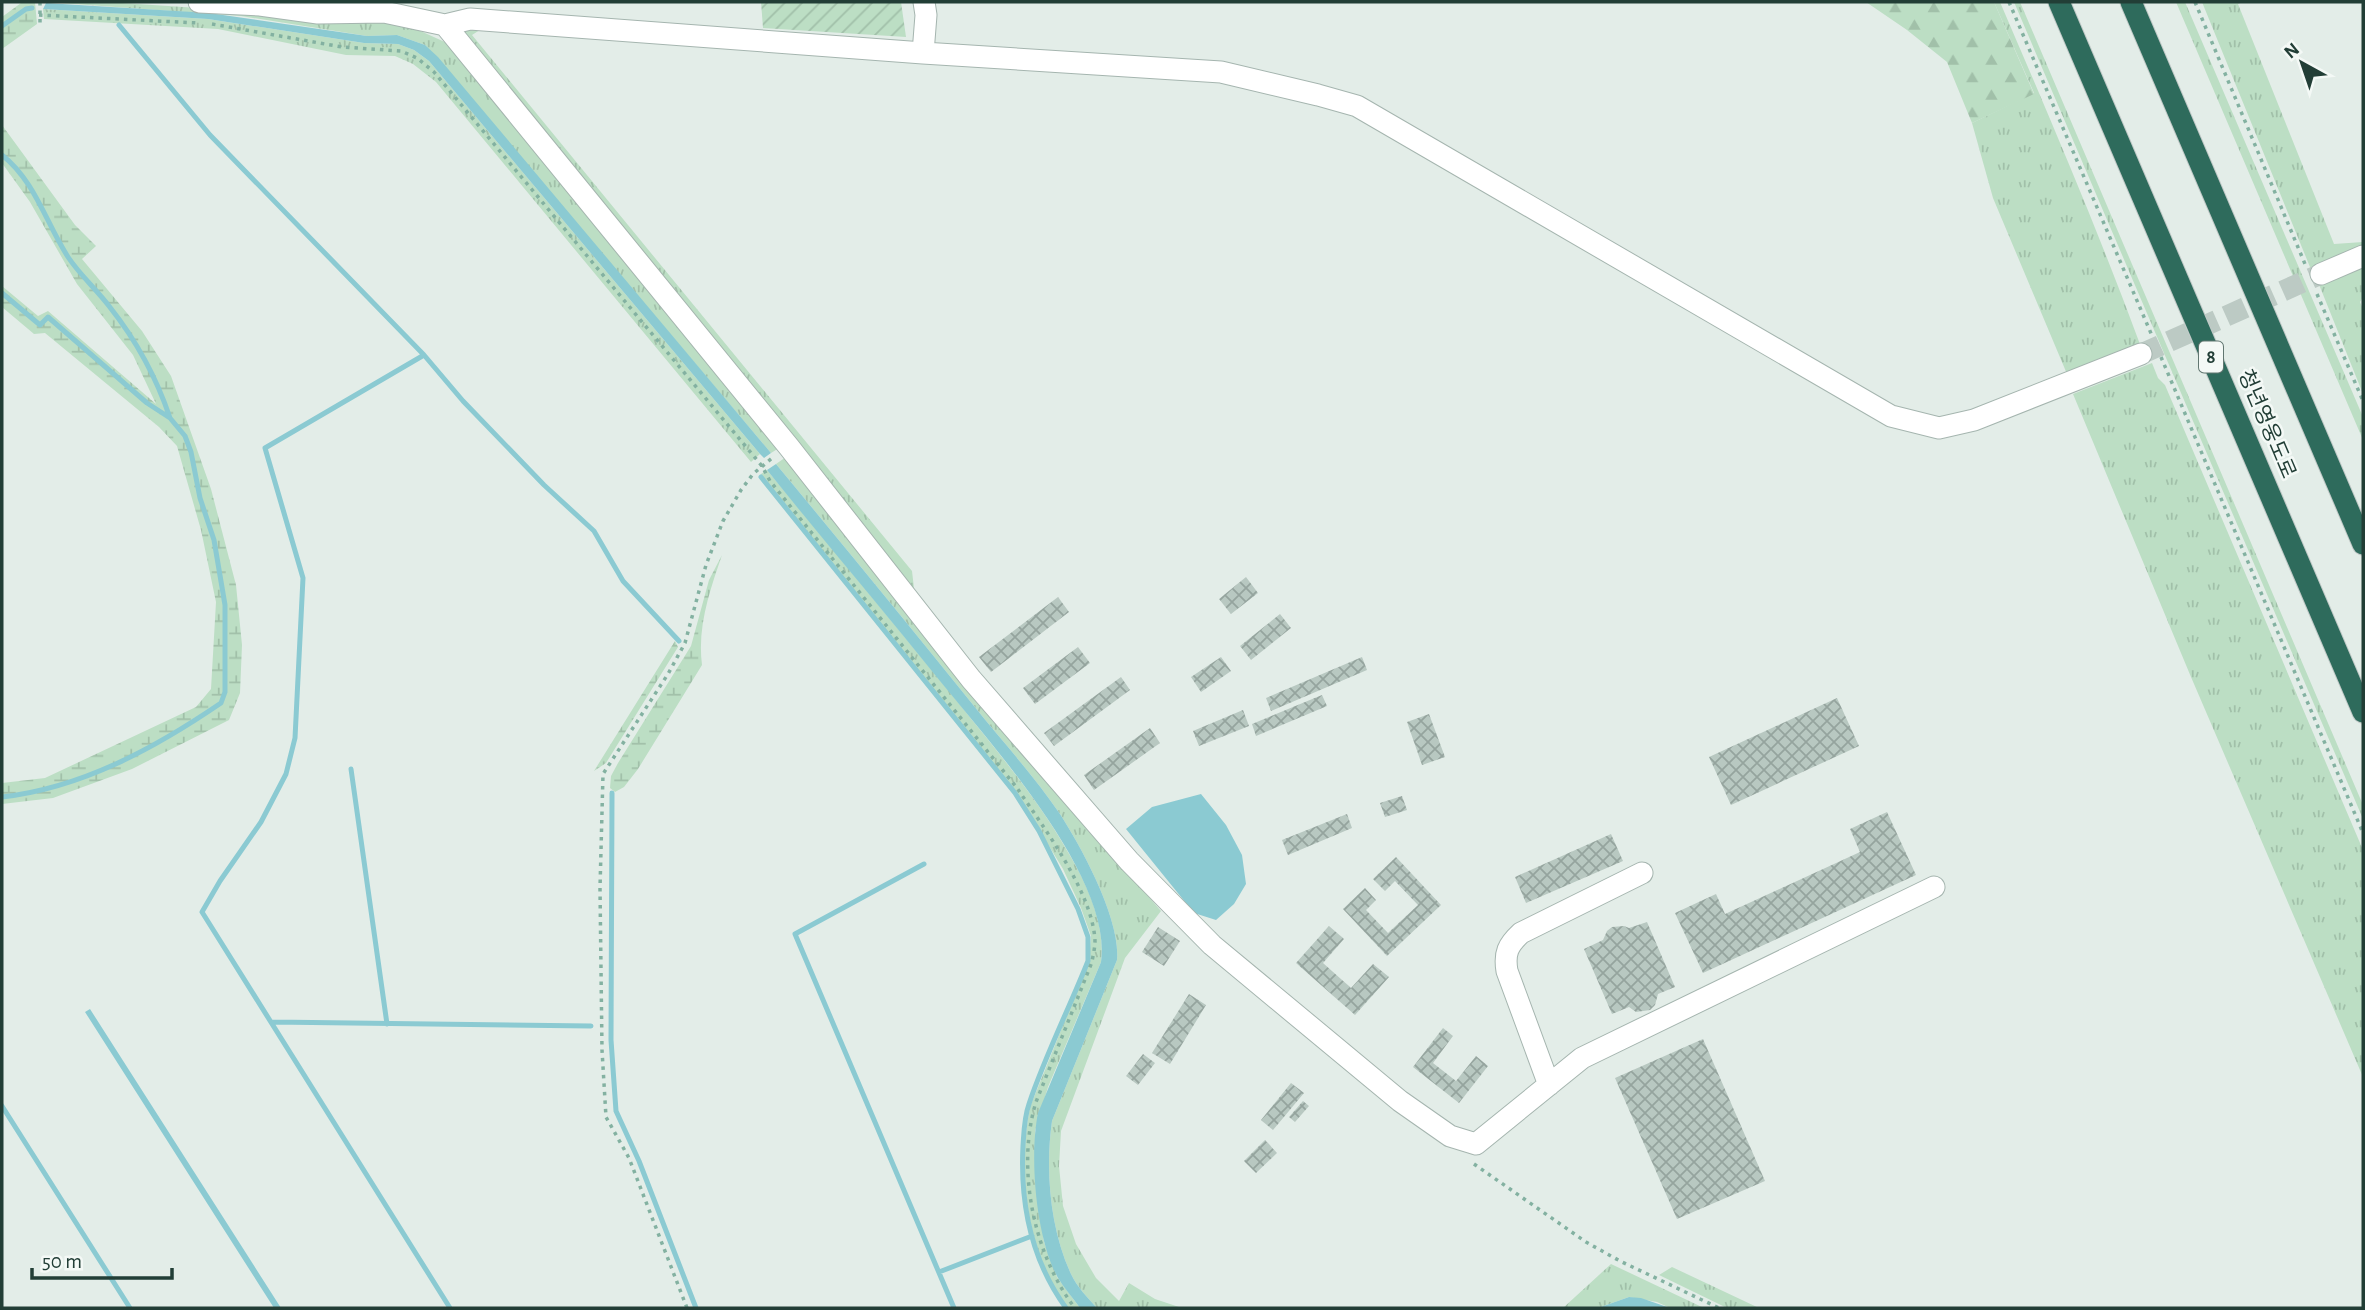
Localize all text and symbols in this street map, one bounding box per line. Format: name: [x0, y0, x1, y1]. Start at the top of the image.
north arrow: [2267, 28, 2337, 98]
text: N: [2281, 40, 2303, 63]
road number: 8: [2199, 342, 2223, 372]
street label: 청년영웅도로: [2235, 366, 2300, 481]
scale bar: [32, 1236, 172, 1280]
text: 50 m: [42, 1251, 82, 1272]

